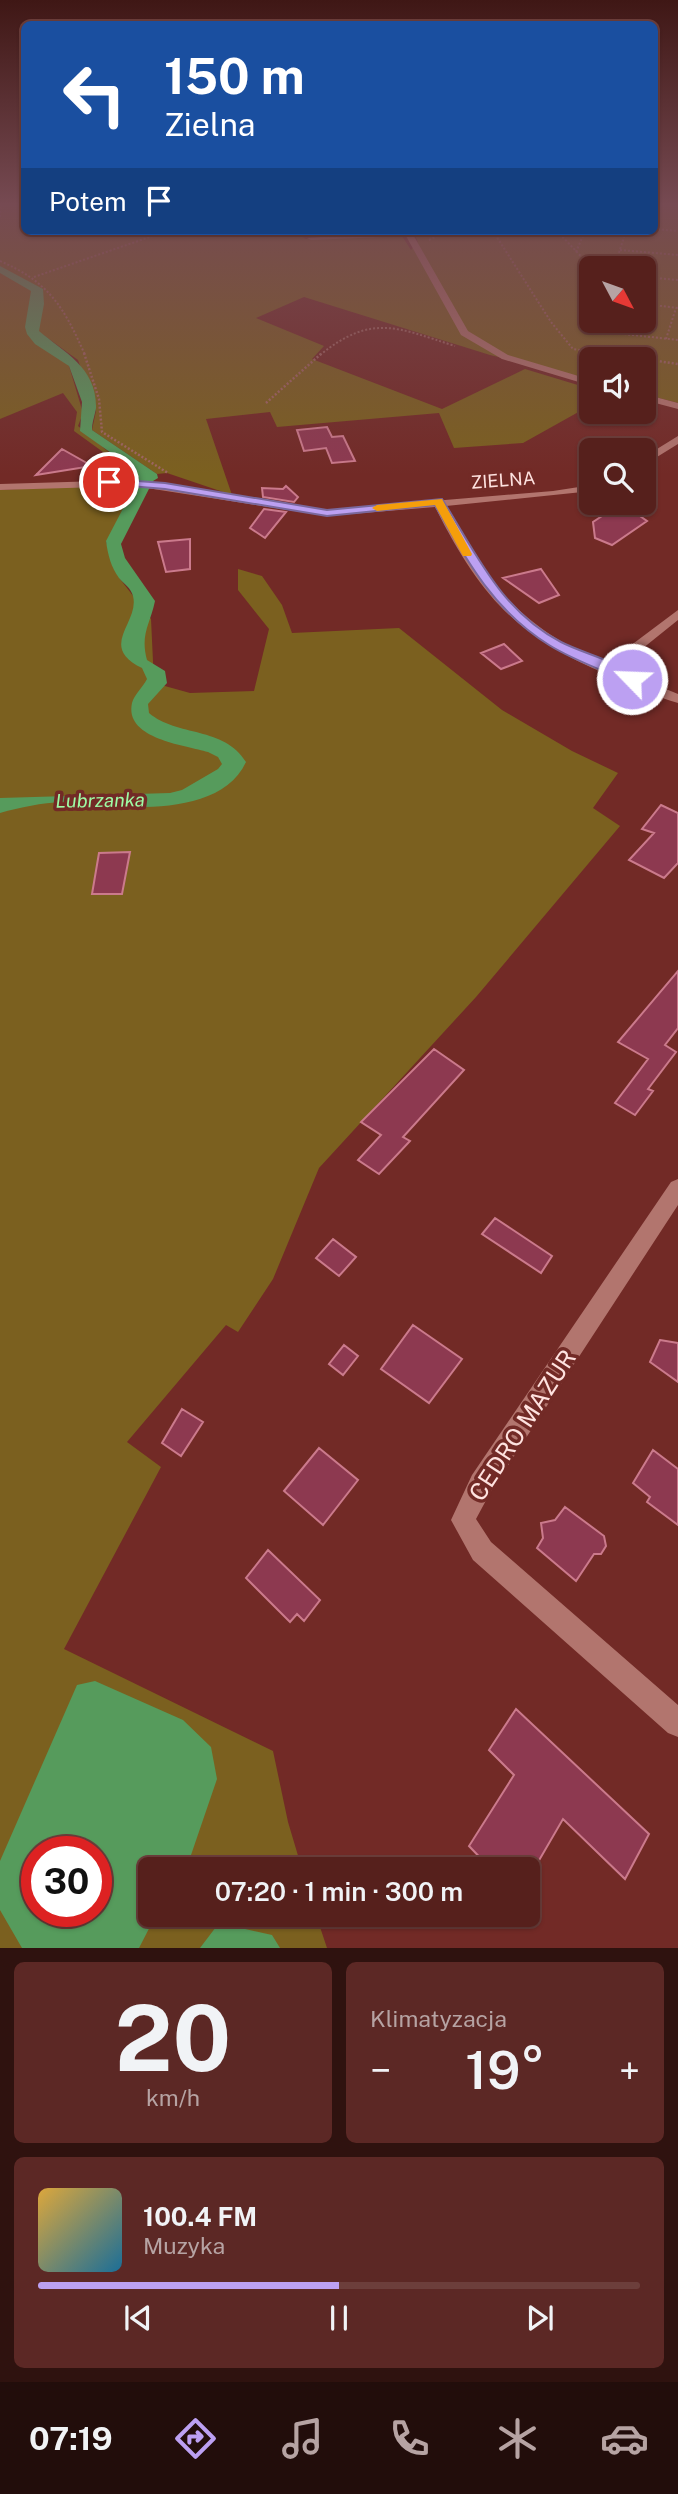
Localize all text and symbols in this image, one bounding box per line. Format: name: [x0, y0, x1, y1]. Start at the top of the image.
text: 150 m: [164, 47, 305, 105]
icon: left: [49, 49, 140, 140]
text: Zielna: [164, 106, 256, 143]
icon: arrive: [140, 182, 178, 220]
text: Potem: [49, 186, 126, 217]
north arrow: [579, 256, 656, 332]
map controls: [579, 256, 656, 515]
button: sound: [579, 347, 656, 424]
button: search: [579, 438, 656, 515]
pin: [79, 452, 139, 512]
icon: arrive: [90, 463, 128, 501]
street label: ZIELNA: [470, 467, 536, 493]
position arrow: [595, 642, 669, 716]
water label: Lubrzanka: [55, 788, 145, 812]
street label: CEDRO MAZUR: [463, 1344, 581, 1506]
speed limit sign: 30: [21, 1836, 112, 1927]
text: 07:20 · 1 min · 300 m: [215, 1876, 463, 1907]
text: 20: [115, 1985, 231, 2091]
text: Klimatyzacja: [370, 2005, 507, 2032]
text: 19°: [465, 2040, 545, 2101]
text: −: [370, 2048, 391, 2093]
text: +: [619, 2048, 640, 2093]
text: km/h: [146, 2084, 200, 2111]
text: 100.4 FM: [143, 2201, 257, 2232]
text: Muzyka: [143, 2232, 225, 2259]
icon: previous: [119, 2299, 157, 2337]
icon: pause: [320, 2299, 358, 2337]
icon: next: [521, 2299, 559, 2337]
icon: directions: [171, 2414, 220, 2463]
icon: music: [278, 2414, 327, 2463]
icon: phone: [385, 2414, 434, 2463]
icon: climate: [493, 2414, 542, 2463]
icon: car: [600, 2414, 649, 2463]
text: 07:19: [29, 2420, 113, 2457]

